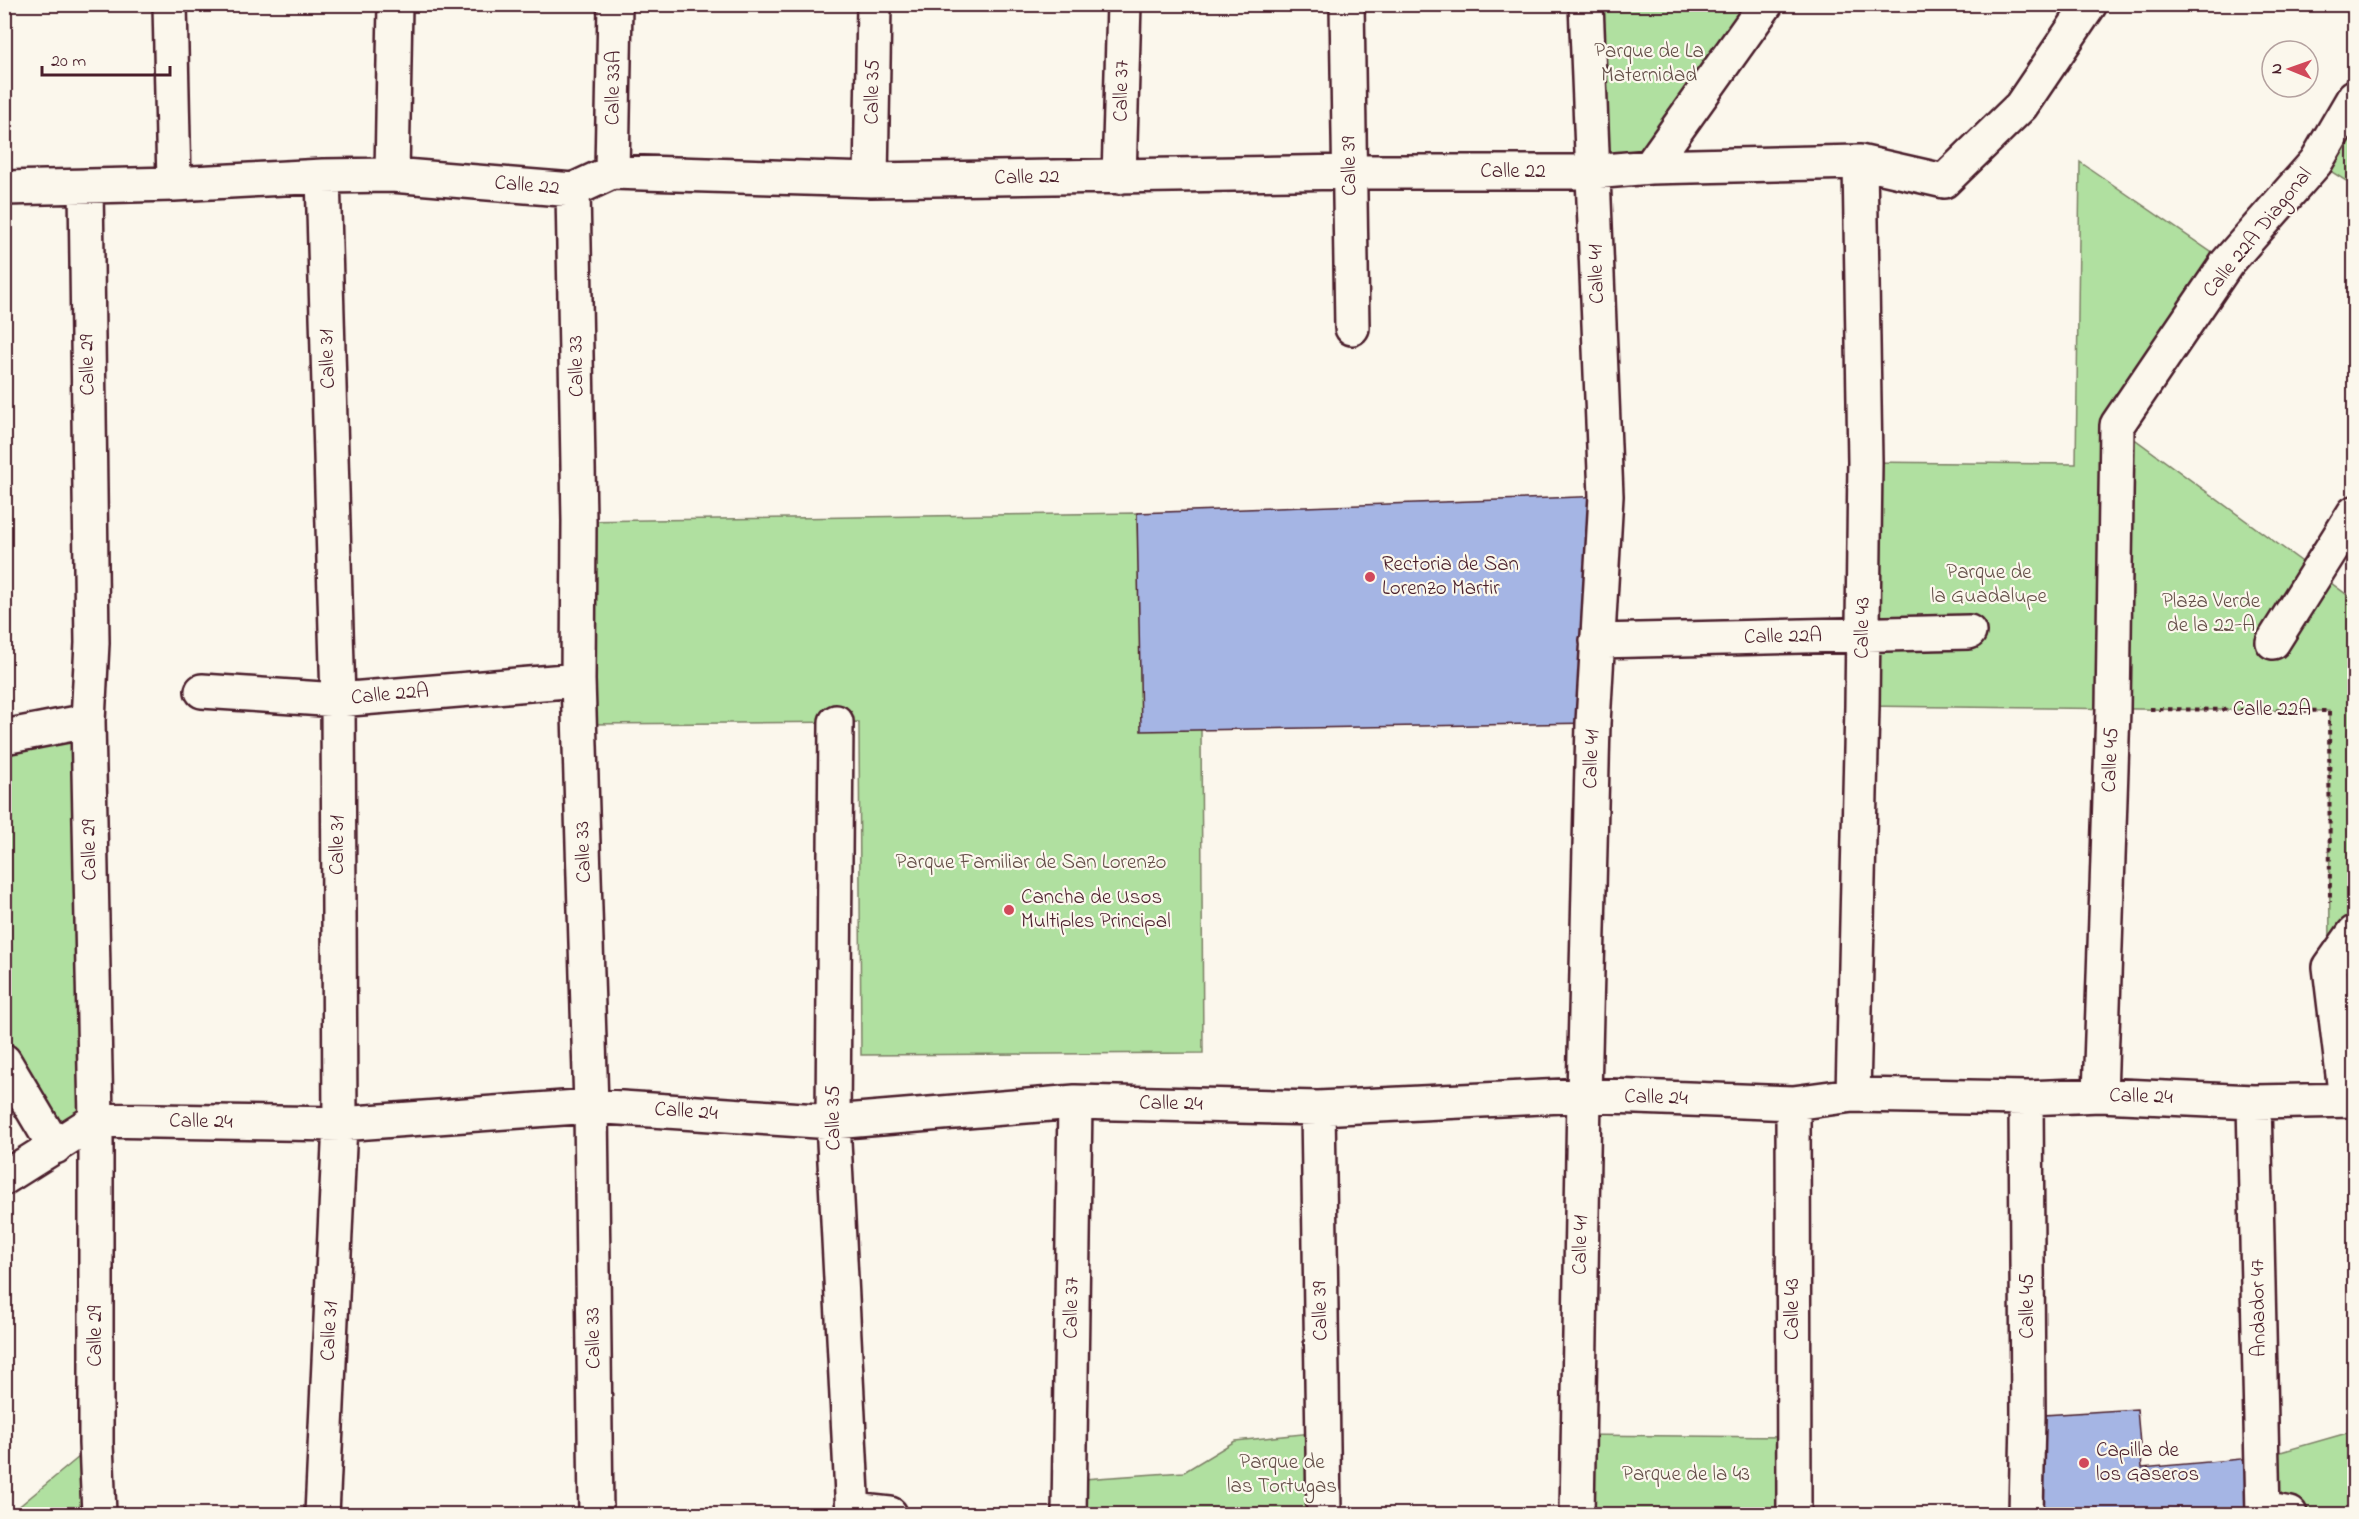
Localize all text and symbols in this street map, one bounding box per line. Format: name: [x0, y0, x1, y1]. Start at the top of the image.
park label: Parque de La Maternidad: [1594, 37, 1704, 91]
scale bar: [42, 39, 170, 77]
north arrow: [2260, 39, 2320, 99]
text: 20 m: [51, 49, 86, 75]
street label: Calle 33A: [598, 50, 630, 126]
street label: Calle 35: [857, 59, 889, 125]
street label: Calle 37: [1106, 59, 1138, 122]
text: N: [2265, 63, 2289, 74]
street label: Calle 39: [1334, 135, 1366, 196]
street label: Calle 22: [1480, 157, 1546, 187]
street label: Calle 22A Diagonal: [2196, 161, 2321, 306]
street label: Calle 22: [994, 162, 1060, 194]
street label: Calle 22: [493, 168, 561, 204]
street label: Calle 41: [1581, 243, 1613, 304]
street label: Calle 31: [312, 328, 344, 389]
street label: Calle 29: [72, 333, 104, 396]
street label: Calle 33: [561, 335, 593, 397]
place label: Rectoria de San Lorenzo Martir: [1382, 550, 1519, 604]
park label: Parque de la Guadalupe: [1931, 558, 2048, 612]
marker: Rectoria de San Lorenzo Martir: [1363, 570, 1377, 584]
park label: Plaza Verde de la 22-A: [2162, 587, 2261, 641]
street label: Calle 43: [1847, 597, 1879, 659]
street label: Calle 22A: [1744, 621, 1822, 653]
street label: Calle 22A: [350, 677, 430, 713]
street label: Calle 22A: [2233, 695, 2311, 725]
street label: Calle 45: [2095, 727, 2127, 793]
street label: Calle 41: [1576, 728, 1608, 789]
street label: Calle 31: [323, 815, 353, 875]
street label: Calle 29: [74, 818, 106, 881]
street label: Calle 33: [568, 821, 600, 883]
park label: Parque Familiar de San Lorenzo: [895, 848, 1167, 878]
place label: Cancha de Usos Multiples Principal: [1021, 883, 1171, 937]
marker: Cancha de Usos Multiples Principal: [1002, 903, 1016, 917]
street label: Calle 24: [2109, 1081, 2174, 1113]
street label: Calle 24: [1624, 1082, 1689, 1114]
street label: Calle 35: [818, 1085, 850, 1151]
street label: Calle 24: [1139, 1088, 1203, 1120]
street label: Calle 24: [653, 1095, 719, 1129]
street label: Calle 24: [169, 1106, 233, 1138]
street label: Calle 41: [1565, 1214, 1597, 1275]
street label: Andador 47: [2243, 1258, 2275, 1357]
street label: Calle 45: [2013, 1273, 2043, 1339]
street label: Calle 37: [1056, 1276, 1088, 1339]
street label: Calle 43: [1778, 1278, 1808, 1340]
street label: Calle 39: [1305, 1280, 1337, 1341]
street label: Calle 31: [313, 1300, 347, 1362]
street label: Calle 29: [81, 1305, 111, 1367]
street label: Calle 33: [578, 1307, 610, 1369]
place label: Capilla de los Gaseros: [2096, 1436, 2199, 1490]
park label: Parque de las Tortugas: [1227, 1448, 1337, 1504]
marker: Capilla de los Gaseros: [2077, 1456, 2091, 1470]
park label: Parque de la 43: [1622, 1460, 1750, 1490]

